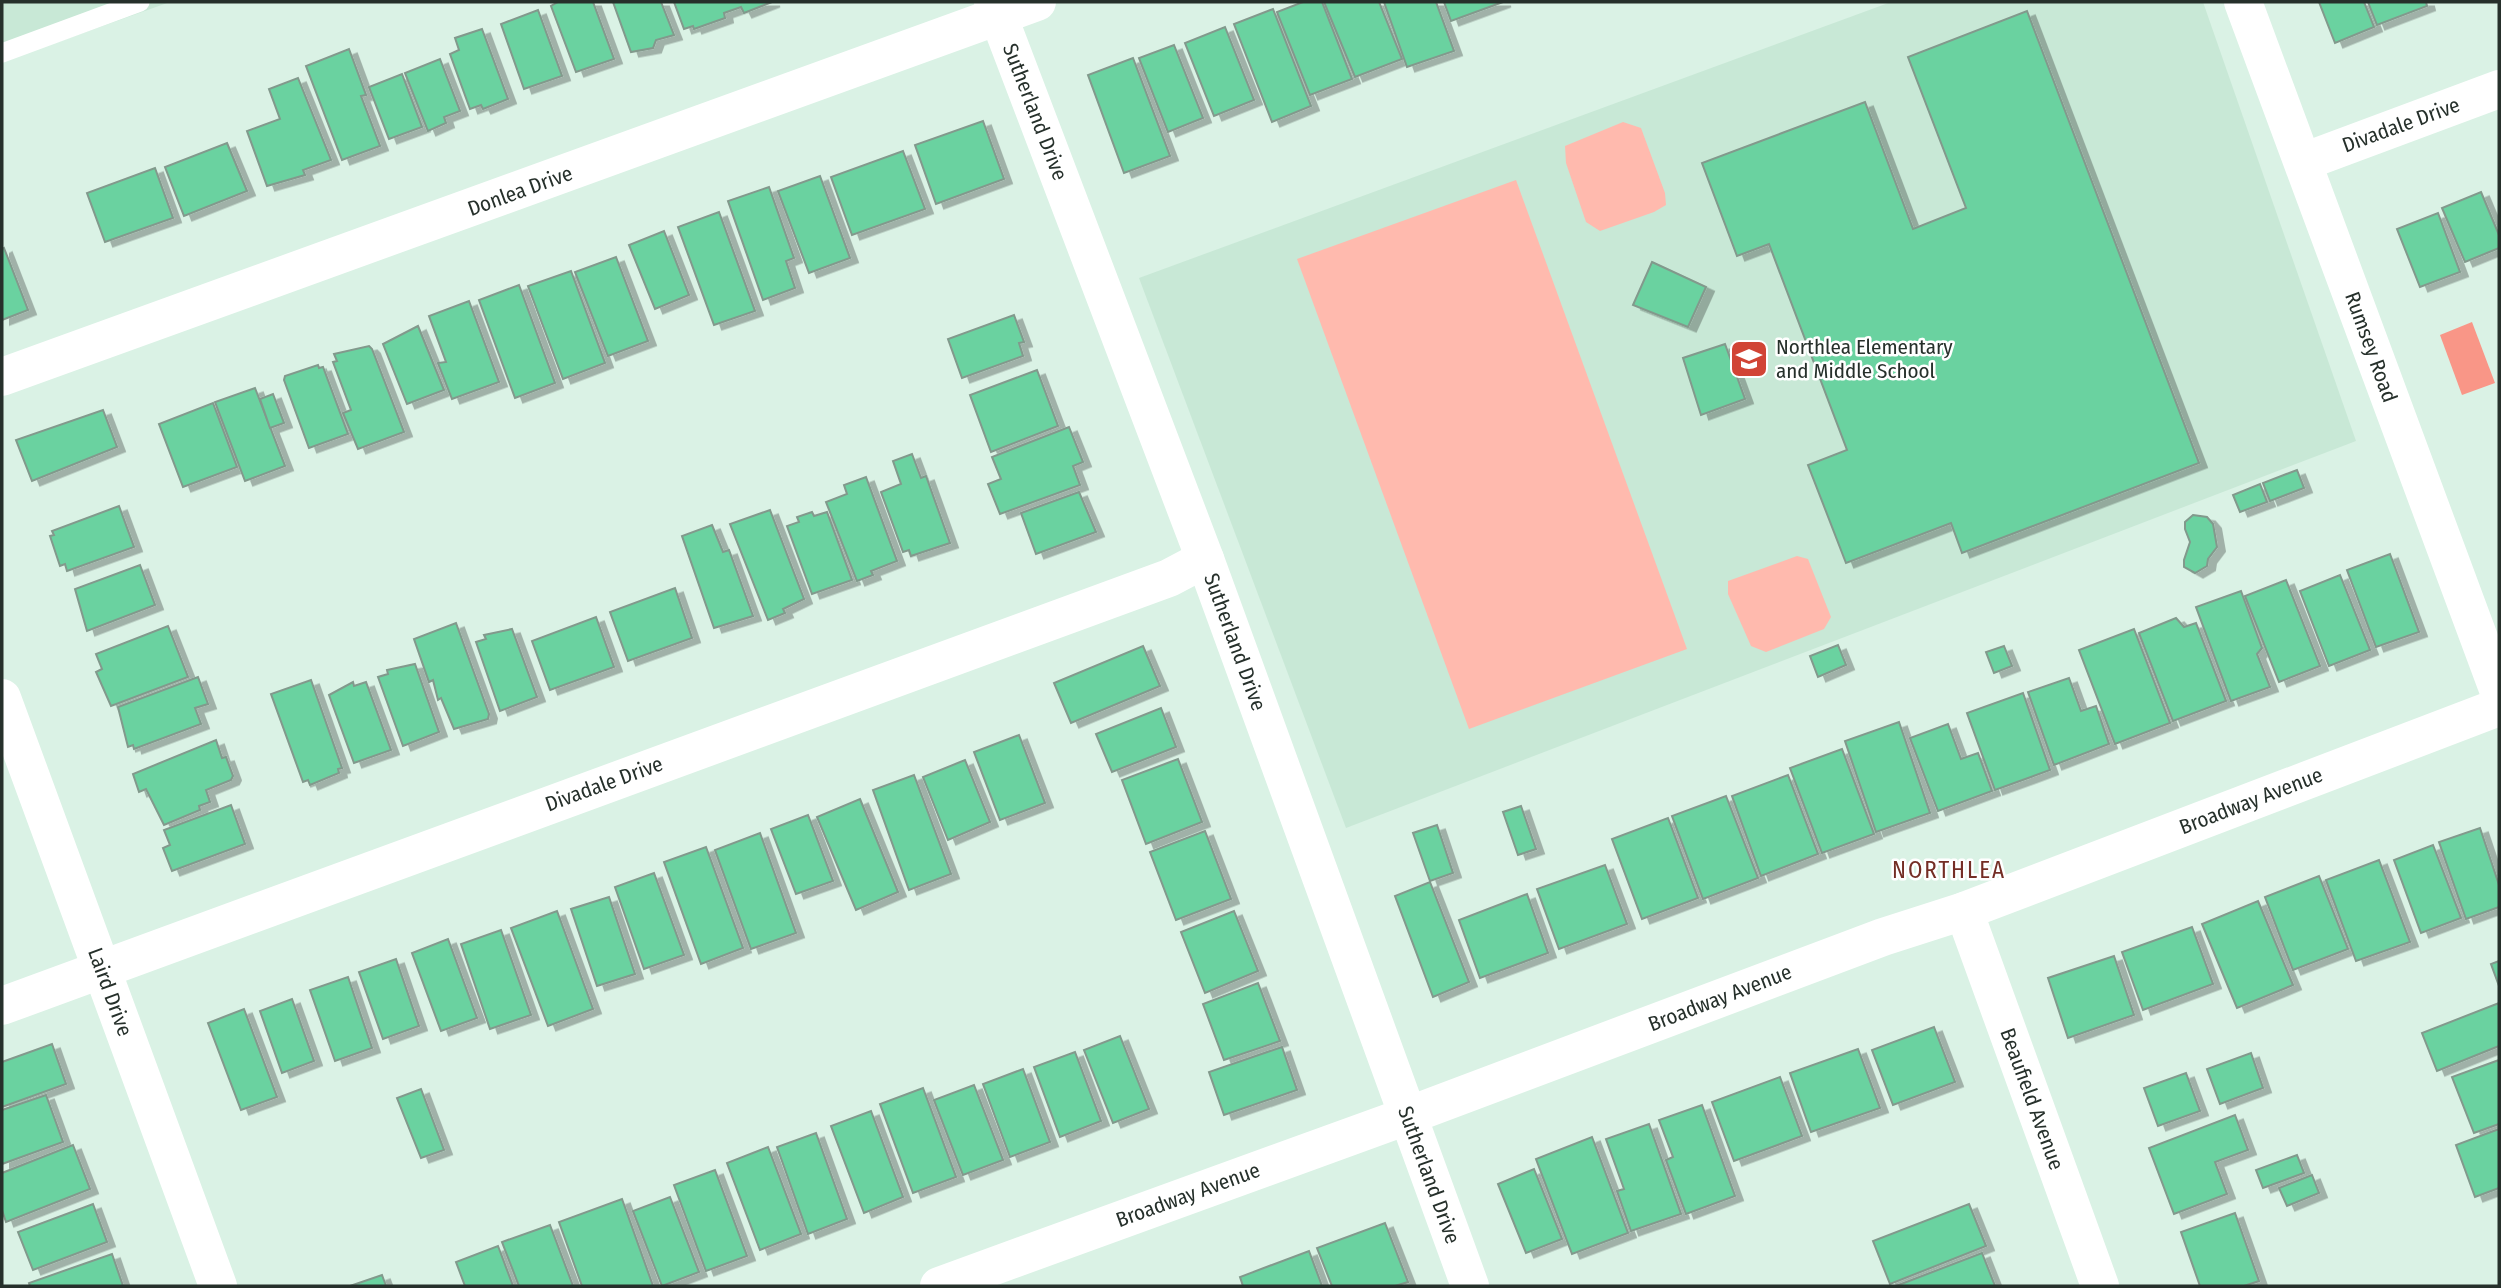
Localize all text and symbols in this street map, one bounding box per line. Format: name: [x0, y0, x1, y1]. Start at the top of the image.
street label: Sutherland Drive: [997, 40, 1073, 184]
street label: Divadale Drive: [2339, 92, 2463, 158]
street label: Donlea Drive: [464, 160, 576, 222]
street label: Rumsey Road: [2339, 288, 2403, 406]
place label: Northlea Elementary and Middle School: [1776, 334, 1953, 384]
school or university icon: Northlea Elementary and Middle School: [1728, 338, 1770, 380]
street label: Sutherland Drive: [1198, 570, 1272, 714]
street label: Divadale Drive: [542, 751, 666, 817]
street label: Broadway Avenue: [2176, 762, 2326, 840]
district label: NORTHLEA: [1892, 856, 2006, 884]
street label: Laird Drive: [82, 944, 138, 1040]
street label: Broadway Avenue: [1645, 959, 1795, 1037]
street label: Beaufield Avenue: [1994, 1025, 2070, 1173]
street label: Sutherland Drive: [1392, 1103, 1466, 1247]
street label: Broadway Avenue: [1112, 1157, 1264, 1233]

